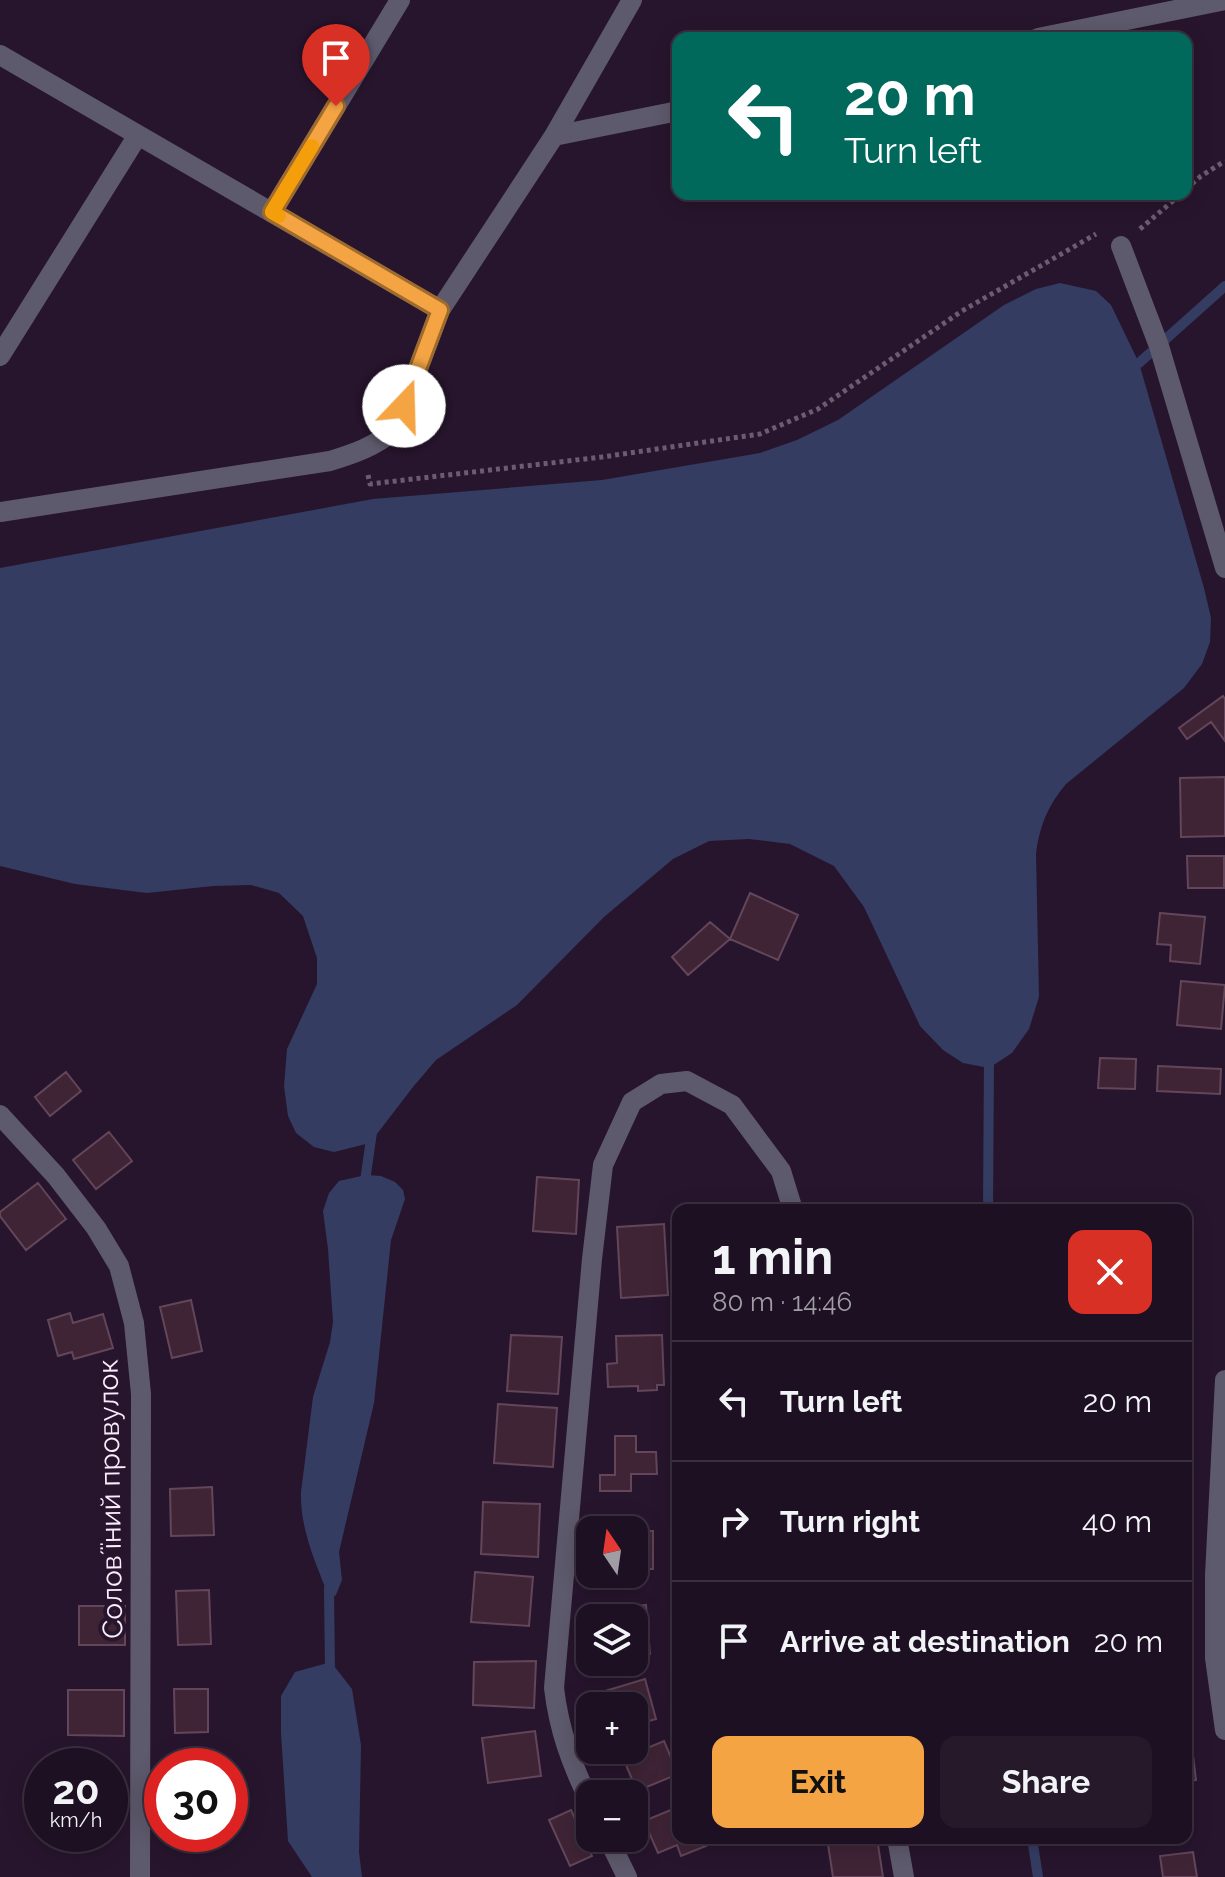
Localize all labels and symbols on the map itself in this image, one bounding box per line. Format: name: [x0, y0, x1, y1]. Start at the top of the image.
pin: [302, 24, 370, 106]
position arrow: [362, 364, 446, 448]
street label: Соловʼїний провулок: [92, 1359, 129, 1639]
north arrow: [576, 1516, 648, 1588]
speed limit sign: 30: [144, 1748, 248, 1852]

